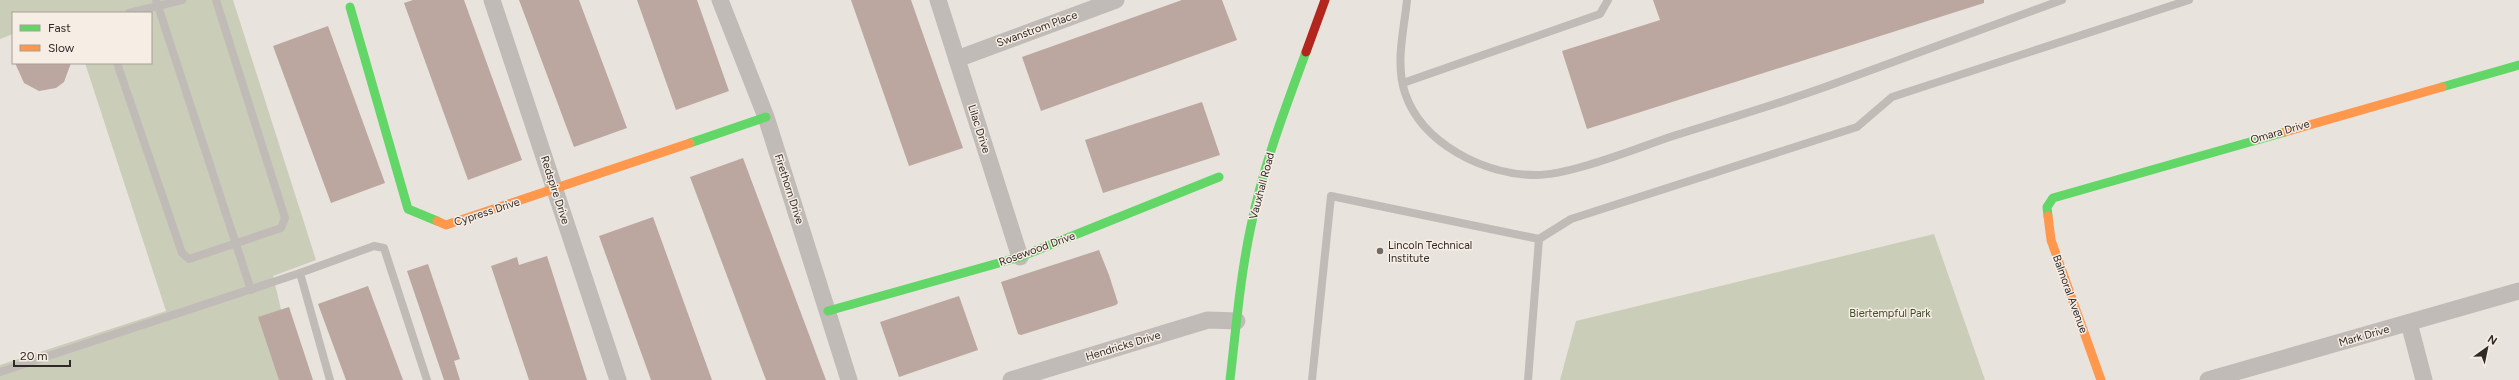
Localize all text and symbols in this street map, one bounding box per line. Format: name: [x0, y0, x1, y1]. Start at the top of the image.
street label: Swanstrom Place: [995, 8, 1079, 50]
legend: [12, 12, 152, 64]
text: Fast: [48, 21, 71, 35]
text: Slow: [48, 41, 75, 55]
street label: Lilac Drive: [965, 103, 993, 155]
street label: Omara Drive: [2249, 117, 2311, 147]
street label: Vauxhall Road: [1247, 151, 1277, 221]
street label: Firethorn Drive: [772, 152, 806, 226]
street label: Redspire Drive: [538, 154, 572, 226]
street label: Cypress Drive: [452, 195, 522, 229]
street label: Rosewood Drive: [997, 229, 1077, 269]
place label: Lincoln Technical Institute: [1388, 239, 1472, 265]
marker: Lincoln Technical Institute: [1375, 246, 1385, 256]
street label: Balmoral Avenue: [2050, 253, 2090, 335]
park label: Biertempful Park: [1849, 307, 1931, 320]
street label: Mark Drive: [2337, 323, 2391, 349]
street label: Hendricks Drive: [1084, 328, 1162, 364]
north arrow: [2467, 328, 2507, 368]
text: N: [2485, 332, 2499, 348]
scale bar: [14, 342, 70, 368]
text: 20 m: [20, 349, 48, 363]

